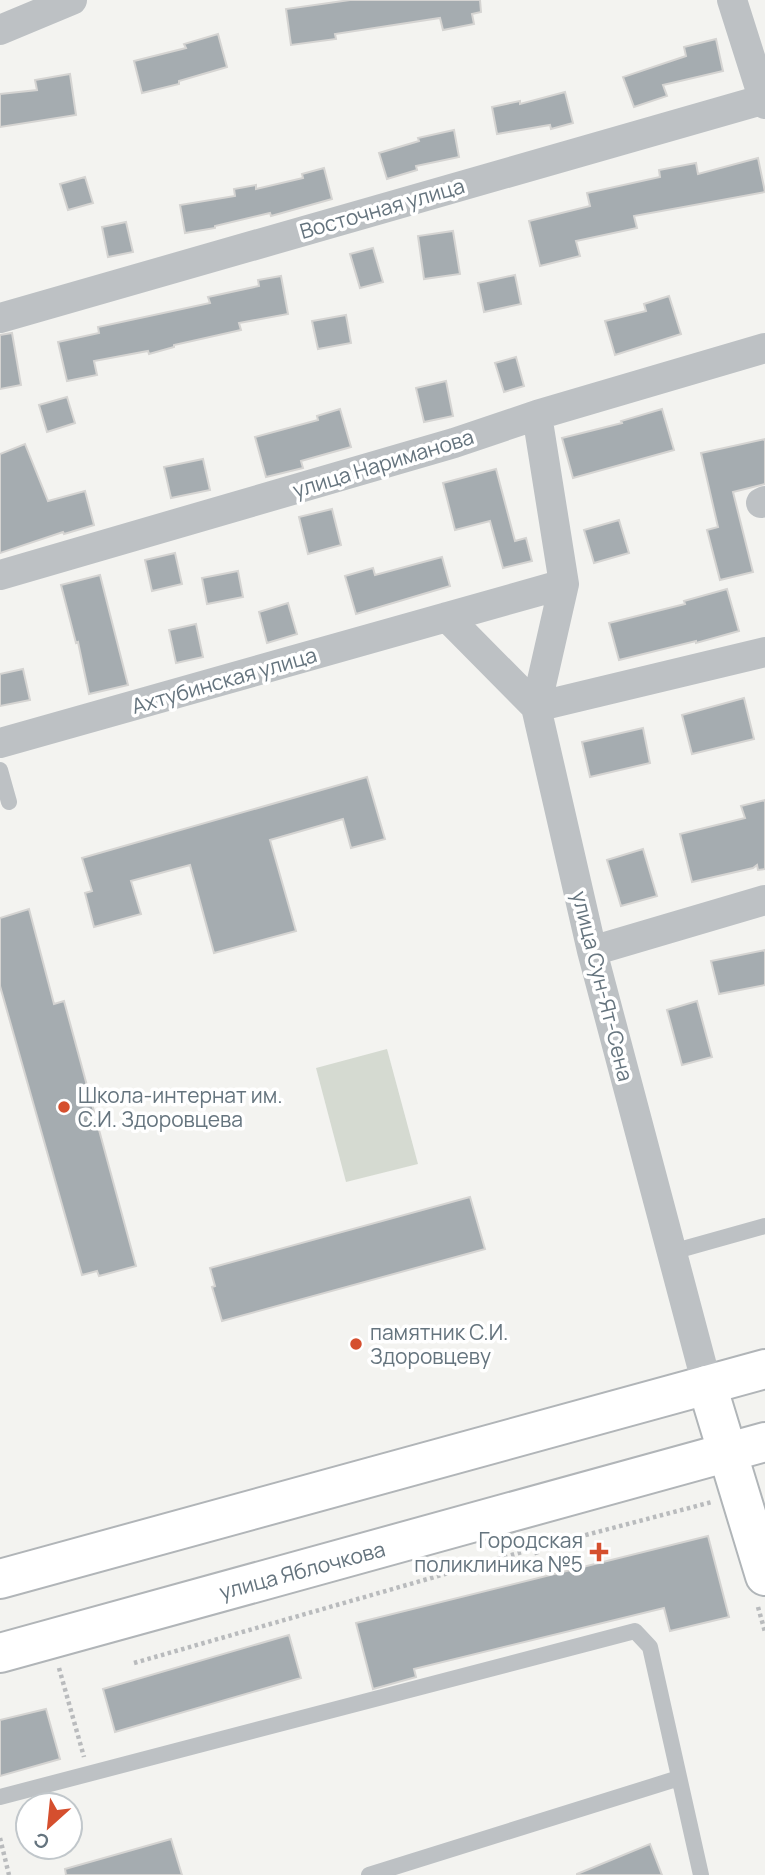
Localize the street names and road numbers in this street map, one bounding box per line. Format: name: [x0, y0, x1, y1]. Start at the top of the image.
street label: Восточная улица: [296, 171, 468, 245]
street label: улица Нариманова: [289, 422, 477, 504]
street label: Ахтубинская улица: [128, 640, 320, 720]
street label: улица Сун-Ят-Сена: [566, 888, 640, 1084]
street label: улица Яблочкова: [216, 1534, 388, 1606]

